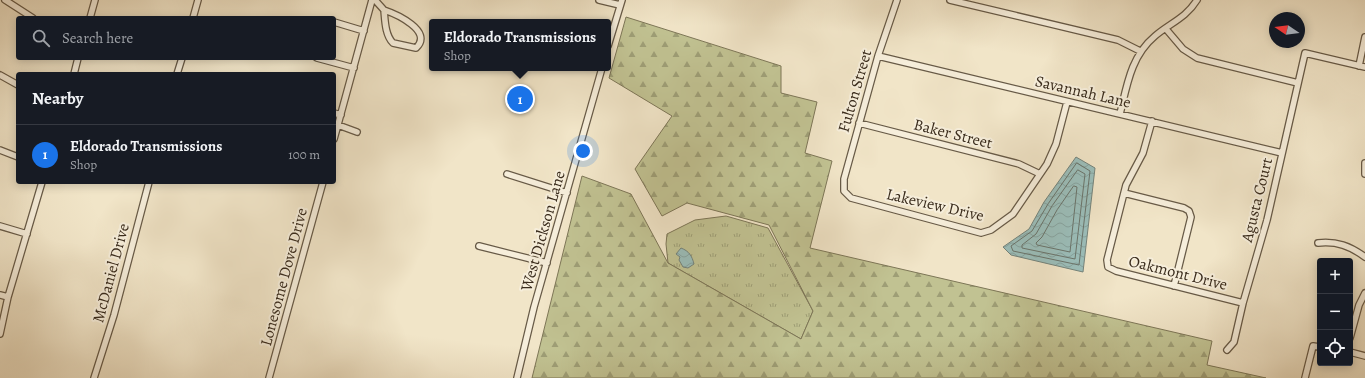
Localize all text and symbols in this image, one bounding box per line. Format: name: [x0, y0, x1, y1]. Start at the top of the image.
north arrow: [1269, 12, 1305, 48]
search box: [16, 16, 336, 60]
popup: [429, 19, 611, 71]
icon: search: [30, 27, 52, 49]
text: Eldorado Transmissions: [444, 27, 596, 47]
text: Search here: [62, 28, 133, 48]
text: Shop: [444, 47, 471, 64]
street label: Fulton Street: [833, 47, 877, 135]
street label: Savannah Lane: [1033, 70, 1133, 114]
pin: 1: [507, 84, 533, 114]
text: Nearby: [32, 87, 83, 110]
street label: Baker Street: [911, 114, 995, 154]
text: Eldorado Transmissions: [70, 136, 222, 156]
your location: [573, 141, 593, 161]
text: 1: [43, 146, 47, 163]
text: 100 m: [288, 146, 320, 163]
text: Shop: [70, 156, 97, 173]
street label: Agusta Court: [1236, 156, 1278, 245]
street label: West Dickson Lane: [515, 168, 571, 295]
street label: Lakeview Drive: [884, 183, 986, 227]
street label: Lonesome Dove Drive: [255, 205, 313, 349]
street label: McDaniel Drive: [87, 221, 135, 325]
street label: Oakmont Drive: [1126, 250, 1230, 296]
map controls: [1317, 258, 1353, 366]
button: +: [1317, 258, 1353, 294]
button: −: [1317, 294, 1353, 330]
button: locate: [1317, 330, 1353, 366]

